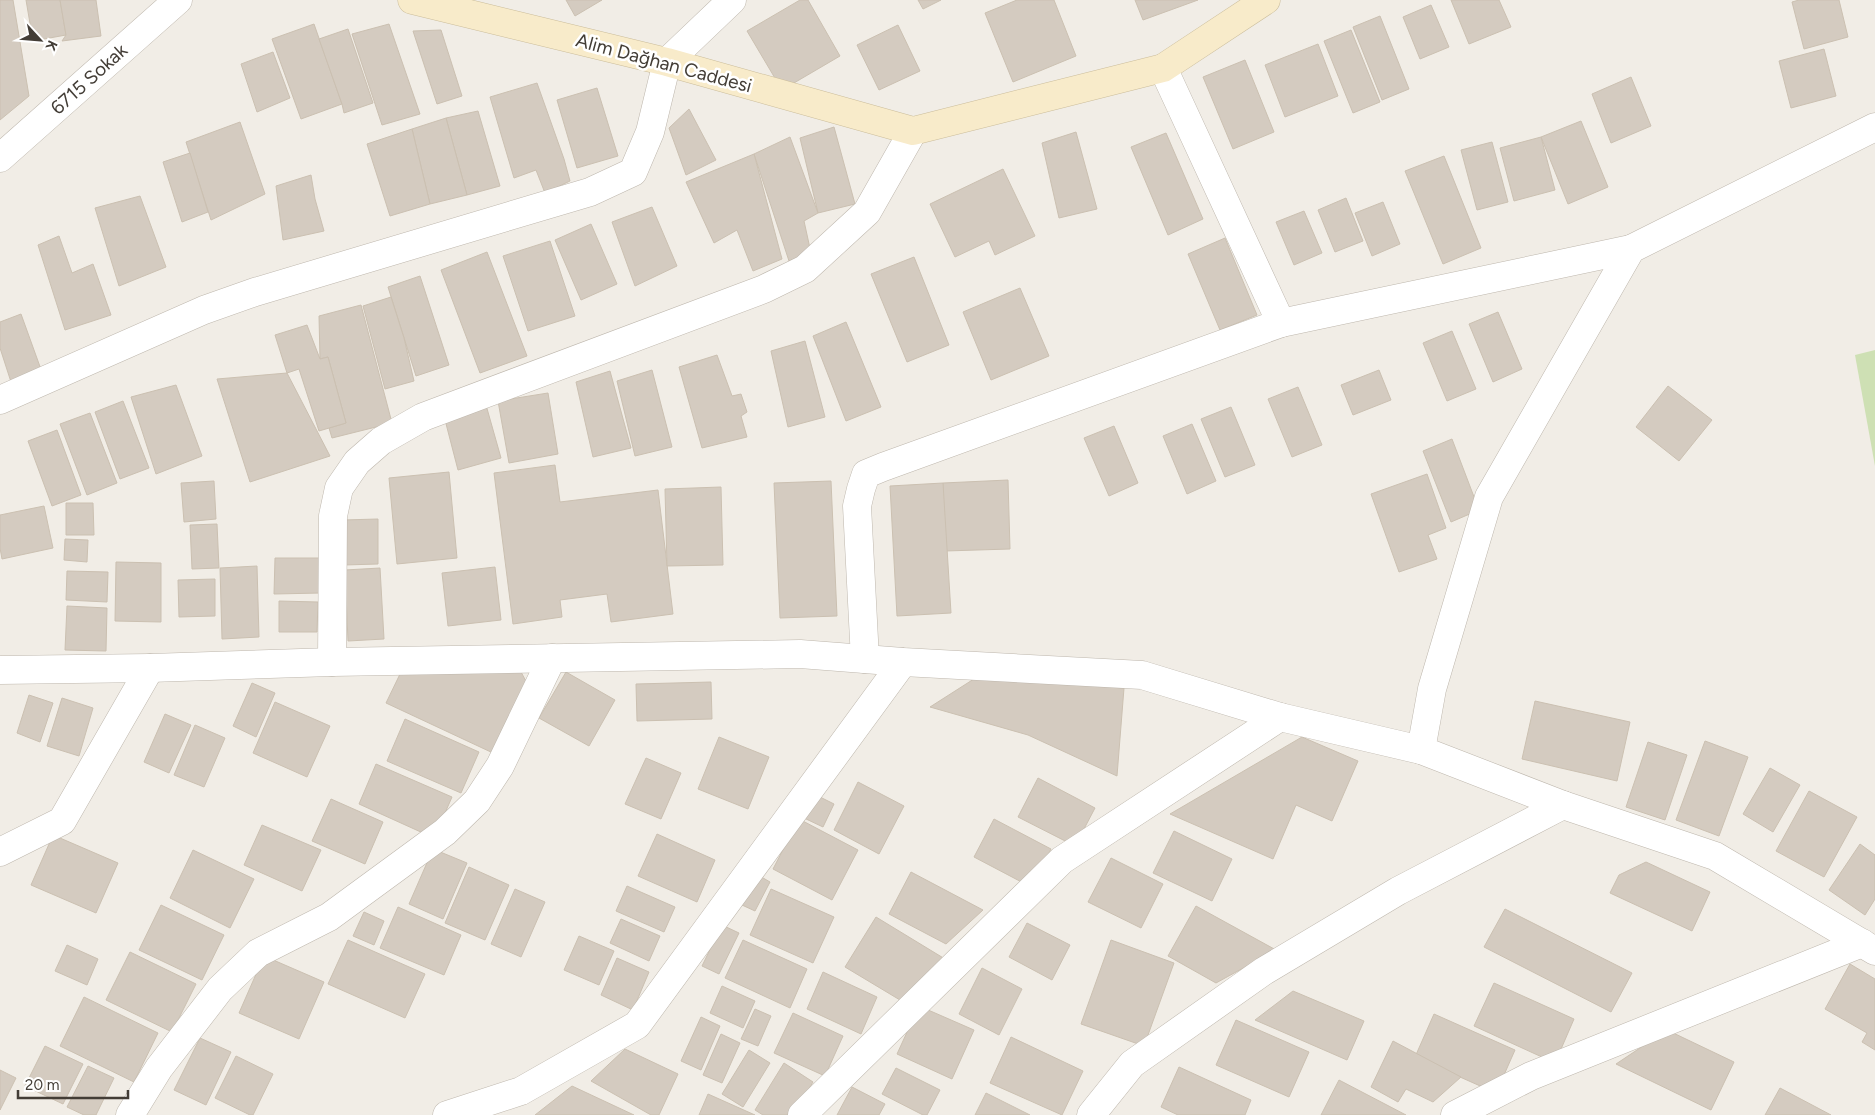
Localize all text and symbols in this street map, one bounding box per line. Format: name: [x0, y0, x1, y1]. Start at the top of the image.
north arrow: [15, 15, 65, 65]
street label: Alim Dağhan Caddesi: [574, 28, 754, 98]
text: K: [41, 38, 61, 54]
street label: 6715 Sokak: [46, 38, 133, 119]
scale bar: [18, 1068, 128, 1100]
text: 20 m: [25, 1076, 59, 1094]

